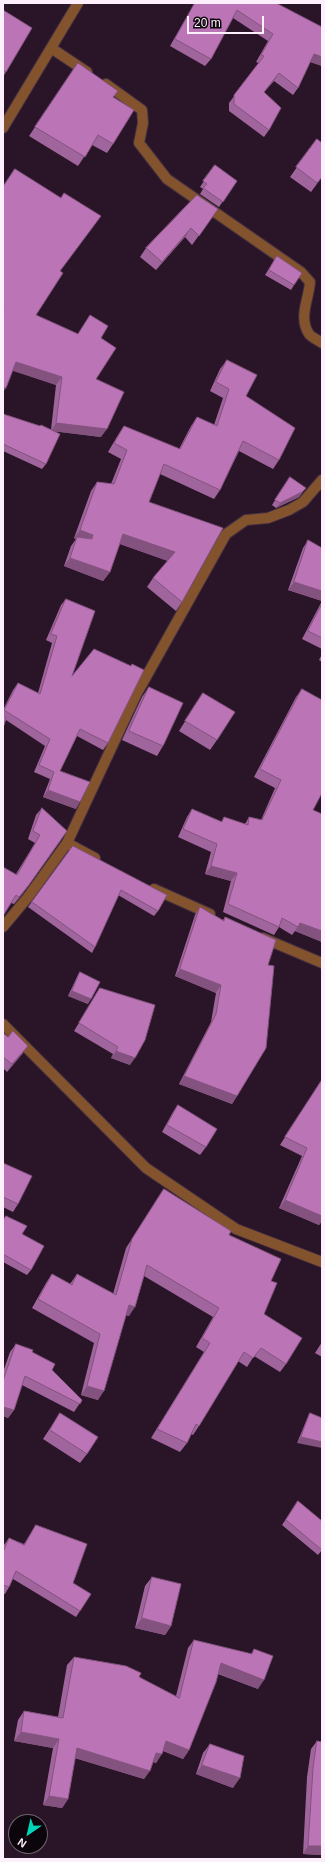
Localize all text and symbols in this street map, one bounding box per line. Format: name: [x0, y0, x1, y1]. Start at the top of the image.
scale bar: [189, 8, 266, 34]
text: 20 m: [194, 16, 221, 30]
north arrow: [8, 1814, 48, 1854]
text: N: [15, 1836, 29, 1850]

